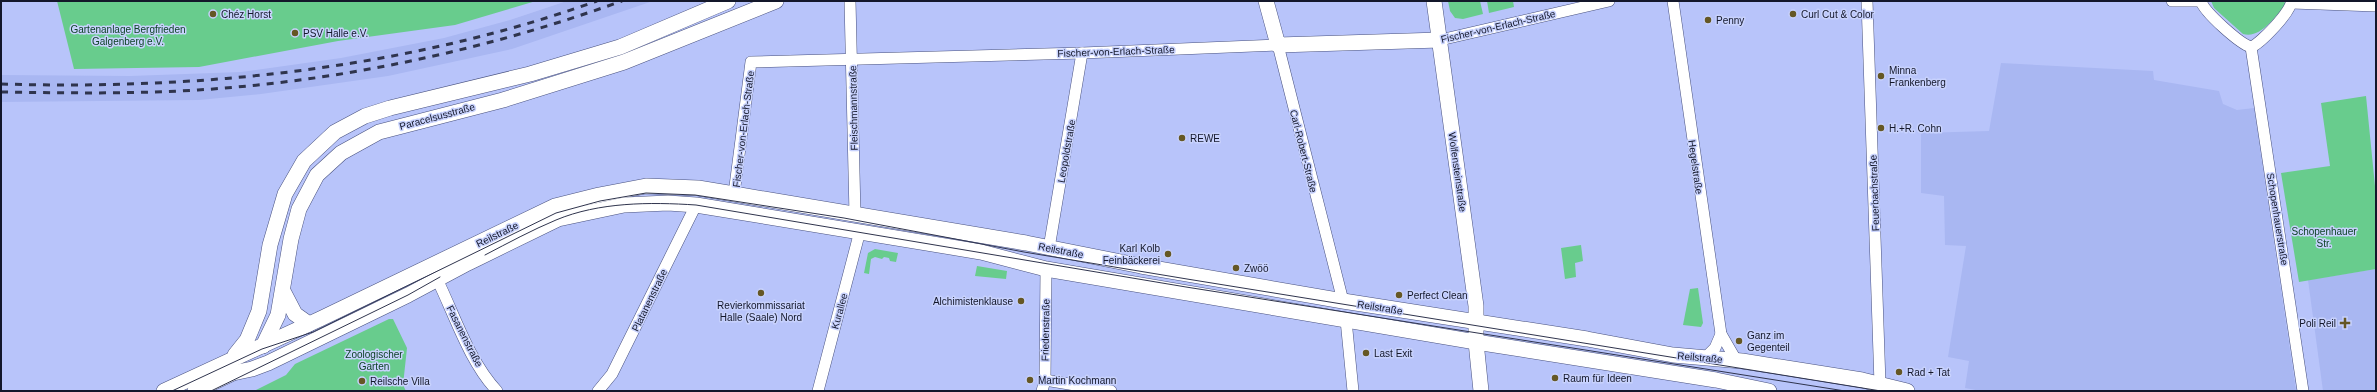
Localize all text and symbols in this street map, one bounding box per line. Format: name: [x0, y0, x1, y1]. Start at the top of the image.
street label: Fischer-von-Erlach-Straße: [1440, 8, 1557, 45]
marker: Chéz Horst: [208, 9, 218, 19]
place label: Chéz Horst: [221, 9, 271, 20]
marker: Curl Cut & Color: [1788, 9, 1798, 19]
place label: Curl Cut & Color: [1801, 9, 1874, 20]
marker: Penny: [1703, 15, 1713, 25]
place label: Penny: [1716, 15, 1744, 26]
park label: Gartenanlage Bergfrieden Galgenberg e.V.: [70, 24, 186, 47]
marker: PSV Halle e.V.: [290, 28, 300, 38]
place label: PSV Halle e.V.: [303, 28, 368, 39]
street label: Fischer-von-Erlach-Straße: [1057, 44, 1175, 59]
street label: Fleischmannstraße: [847, 65, 860, 151]
place label: Minna Frankenberg: [1889, 65, 1946, 88]
street label: Fischer-von-Erlach-Straße: [731, 70, 756, 188]
marker: Minna Frankenberg: [1876, 71, 1886, 81]
street label: Paracelsusstraße: [398, 101, 477, 132]
street label: Carl-Robert-Straße: [1288, 109, 1319, 194]
street label: Leopoldstraße: [1056, 118, 1078, 184]
marker: H.+R. Cohn: [1876, 123, 1886, 133]
place label: H.+R. Cohn: [1889, 123, 1942, 134]
street label: Wolfensteinstraße: [1446, 131, 1469, 213]
marker: REWE: [1177, 133, 1187, 143]
place label: REWE: [1190, 133, 1220, 144]
street label: Hegelstraße: [1686, 139, 1705, 195]
street label: Feuerbachstraße: [1868, 154, 1881, 231]
street label: Schopenhauerstraße: [2265, 172, 2290, 266]
street label: Reilstraße: [474, 219, 520, 249]
park label: Schopenhauer Str.: [2291, 226, 2357, 249]
street label: Reilstraße: [1037, 241, 1085, 260]
place label: Karl Kolb Feinbäckerei: [1103, 243, 1160, 266]
marker: Karl Kolb Feinbäckerei: [1163, 249, 1173, 259]
marker: Zwöö: [1231, 263, 1241, 273]
place label: Zwöö: [1244, 263, 1269, 274]
street label: Platanenstraße: [630, 267, 669, 333]
marker: Revierkommissariat Halle (Saale) Nord: [756, 288, 766, 298]
marker: Perfect Clean: [1394, 290, 1404, 300]
place label: Perfect Clean: [1407, 290, 1468, 301]
street label: Kurallee: [829, 292, 850, 330]
place label: Alchimistenklause: [933, 296, 1013, 307]
marker: Alchimistenklause: [1016, 296, 1026, 306]
street label: Friedenstraße: [1039, 298, 1052, 361]
street label: Reilstraße: [1357, 298, 1404, 317]
place label: Revierkommissariat Halle (Saale) Nord: [717, 300, 805, 323]
street label: Fasanenstraße: [444, 304, 485, 369]
marker: Poli Reil: [2339, 317, 2351, 329]
place label: Poli Reil: [2299, 318, 2336, 329]
place label: Ganz im Gegenteil: [1747, 330, 1790, 353]
marker: Ganz im Gegenteil: [1734, 336, 1744, 346]
marker: Last Exit: [1361, 348, 1371, 358]
place label: Last Exit: [1374, 348, 1413, 359]
park label: Zoologischer Garten: [345, 349, 403, 372]
street label: Reilstraße: [1677, 350, 1724, 365]
marker: Rad + Tat: [1894, 367, 1904, 377]
place label: Rad + Tat: [1907, 367, 1950, 378]
marker: Raum für Ideen: [1550, 373, 1560, 383]
place label: Raum für Ideen: [1563, 373, 1632, 384]
marker: Martin Kochmann: [1025, 375, 1035, 385]
place label: Martin Kochmann: [1038, 375, 1116, 386]
marker: Reilsche Villa: [357, 376, 367, 386]
place label: Reilsche Villa: [370, 376, 430, 387]

